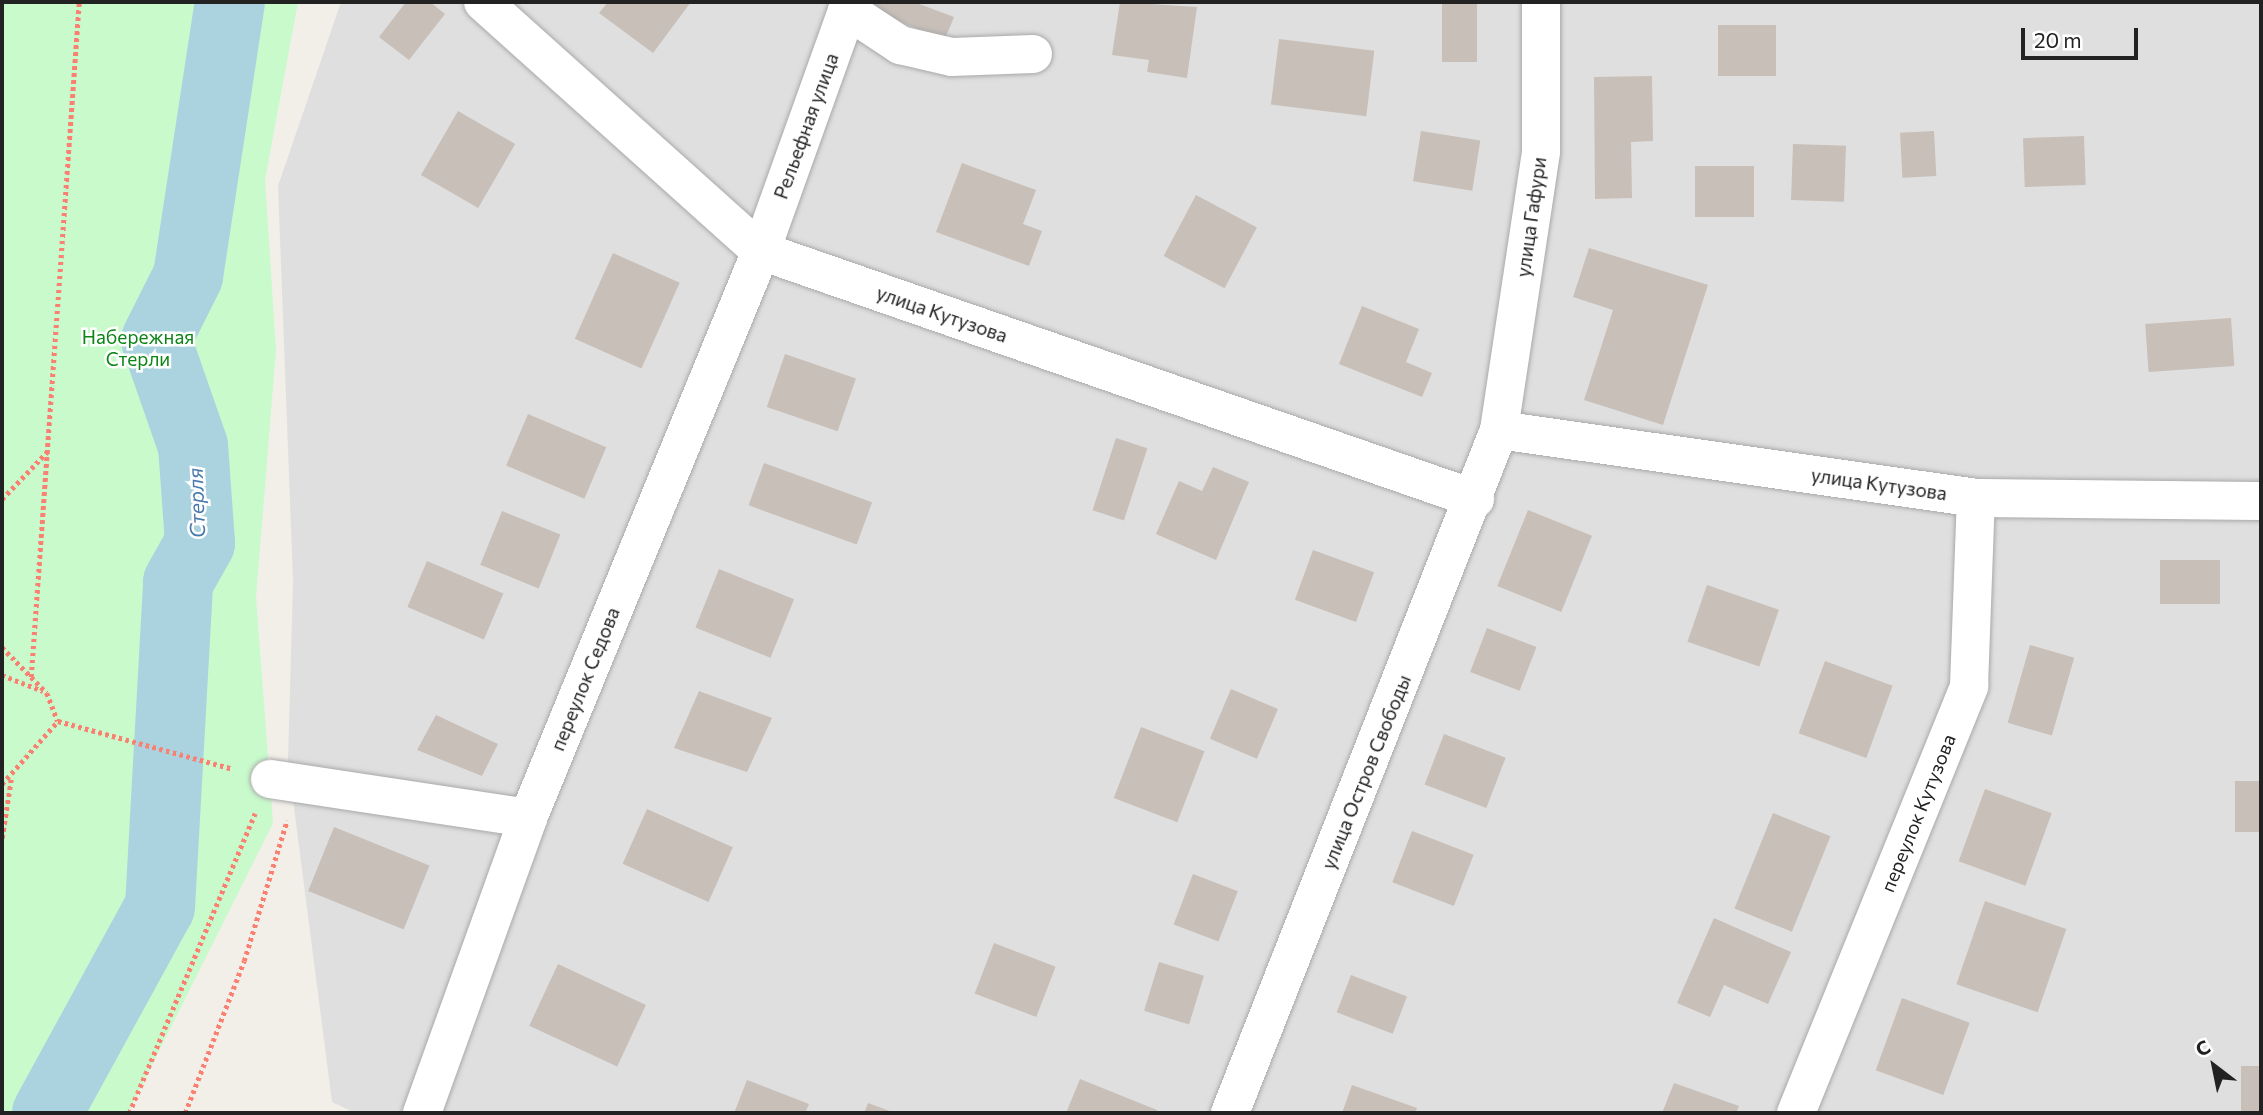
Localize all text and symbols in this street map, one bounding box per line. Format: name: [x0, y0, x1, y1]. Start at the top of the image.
scale bar: [2025, 14, 2142, 58]
text: 20 m: [2034, 27, 2082, 52]
street label: Рельефная улица: [769, 50, 843, 202]
street label: улица Гафури: [1511, 155, 1551, 279]
street label: улица Кутузова: [874, 281, 1010, 347]
park label: Набережная Стерли: [82, 326, 194, 370]
street label: улица Кутузова: [1810, 463, 1948, 505]
water label: Стерля: [182, 467, 210, 539]
street label: переулок Седова: [546, 604, 624, 754]
street label: улица Остров Свободы: [1317, 671, 1415, 873]
street label: переулок Кутузова: [1876, 731, 1960, 895]
north arrow: [2179, 1031, 2249, 1101]
text: С: [2191, 1035, 2214, 1061]

